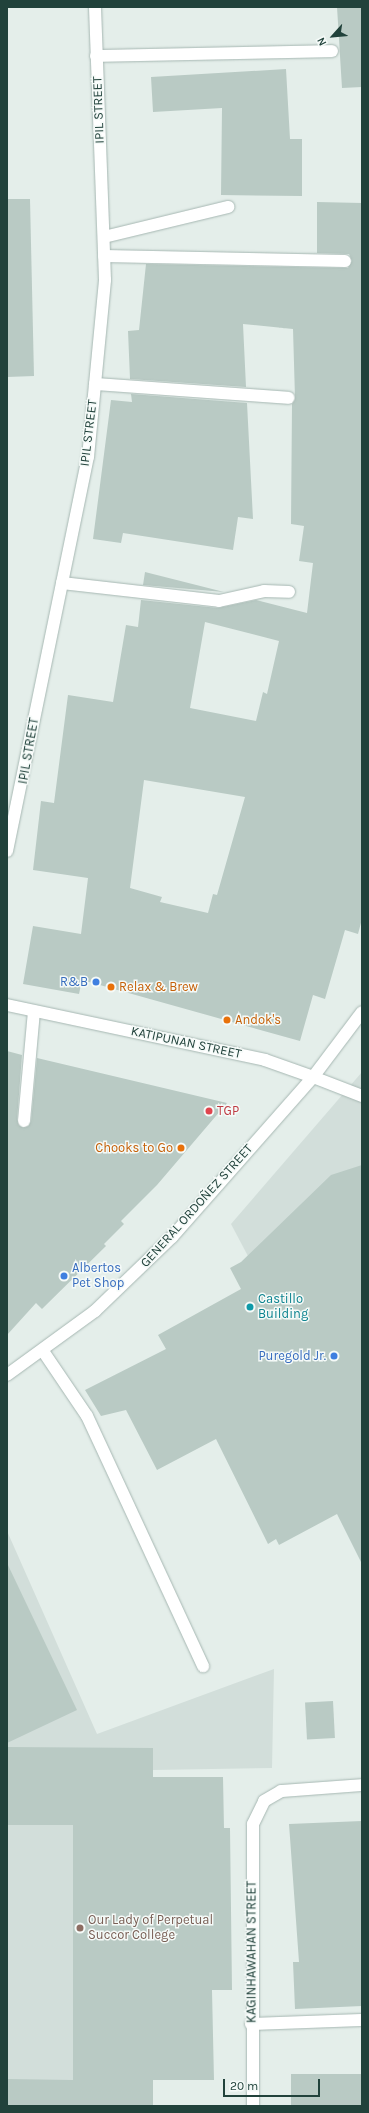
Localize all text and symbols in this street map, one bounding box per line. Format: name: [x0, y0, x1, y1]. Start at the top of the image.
north arrow: [313, 16, 353, 56]
text: N: [314, 35, 329, 48]
street label: IPIL STREET: [90, 76, 108, 144]
street label: IPIL STREET: [77, 399, 101, 467]
street label: IPIL STREET: [15, 717, 43, 785]
place label: R&B: [60, 974, 88, 990]
marker: R&B: [91, 977, 101, 987]
place label: Relax & Brew: [119, 979, 198, 995]
marker: Relax & Brew: [106, 982, 116, 992]
place label: Andok's: [235, 1012, 281, 1028]
marker: Andok's: [222, 1015, 232, 1025]
street label: KATIPUNAN STREET: [129, 1024, 243, 1062]
place label: TGP: [217, 1103, 239, 1119]
marker: TGP: [204, 1106, 214, 1116]
place label: Chooks to Go: [95, 1140, 173, 1156]
street label: GENERAL ORDOÑEZ STREET: [138, 1141, 256, 1271]
marker: Chooks to Go: [176, 1143, 186, 1153]
place label: Albertos Pet Shop: [72, 1261, 124, 1292]
marker: Albertos Pet Shop: [59, 1271, 69, 1281]
place label: Castillo Building: [258, 1292, 308, 1323]
marker: Castillo Building: [245, 1302, 255, 1312]
place label: Puregold Jr.: [258, 1348, 326, 1364]
marker: Puregold Jr.: [329, 1351, 339, 1361]
street label: KAGINHAWAHAN STREET: [244, 1881, 260, 2023]
place label: Our Lady of Perpetual Succor College: [88, 1913, 213, 1944]
marker: Our Lady of Perpetual Succor College: [75, 1923, 85, 1933]
scale bar: [225, 2071, 322, 2097]
text: 20 m: [230, 2079, 258, 2093]

